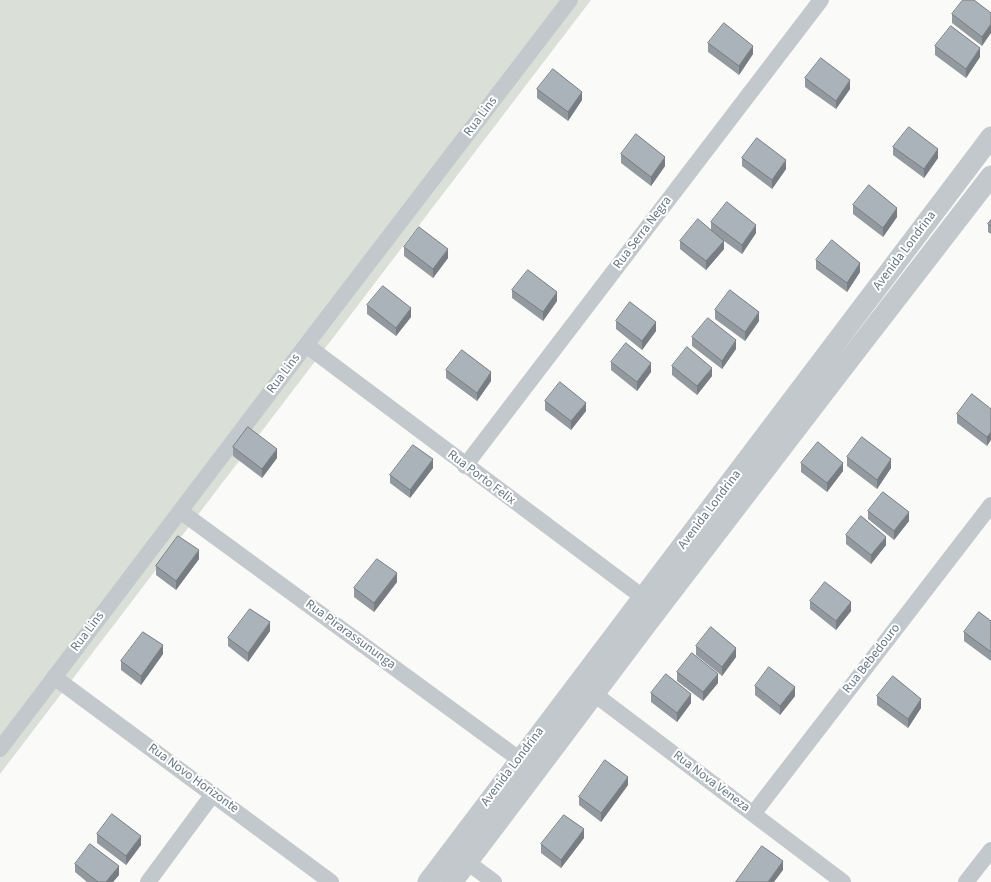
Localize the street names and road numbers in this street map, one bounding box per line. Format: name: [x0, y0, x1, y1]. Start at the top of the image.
street label: Rua Lins: [461, 94, 501, 140]
street label: Rua Serra Negra: [611, 194, 675, 272]
street label: Avenida Londrina: [870, 208, 940, 294]
street label: Rua Lins: [264, 351, 304, 397]
street label: Rua Porto Felix: [444, 447, 518, 509]
street label: Avenida Londrina: [675, 467, 745, 553]
street label: Rua Pirarassununga: [302, 597, 398, 673]
street label: Rua Lins: [68, 609, 108, 655]
street label: Rua Bebedouro: [840, 621, 904, 697]
street label: Avenida Londrina: [478, 724, 548, 810]
street label: Rua Novo Horizonte: [145, 741, 241, 817]
street label: Rua Nova Veneza: [669, 748, 753, 816]

